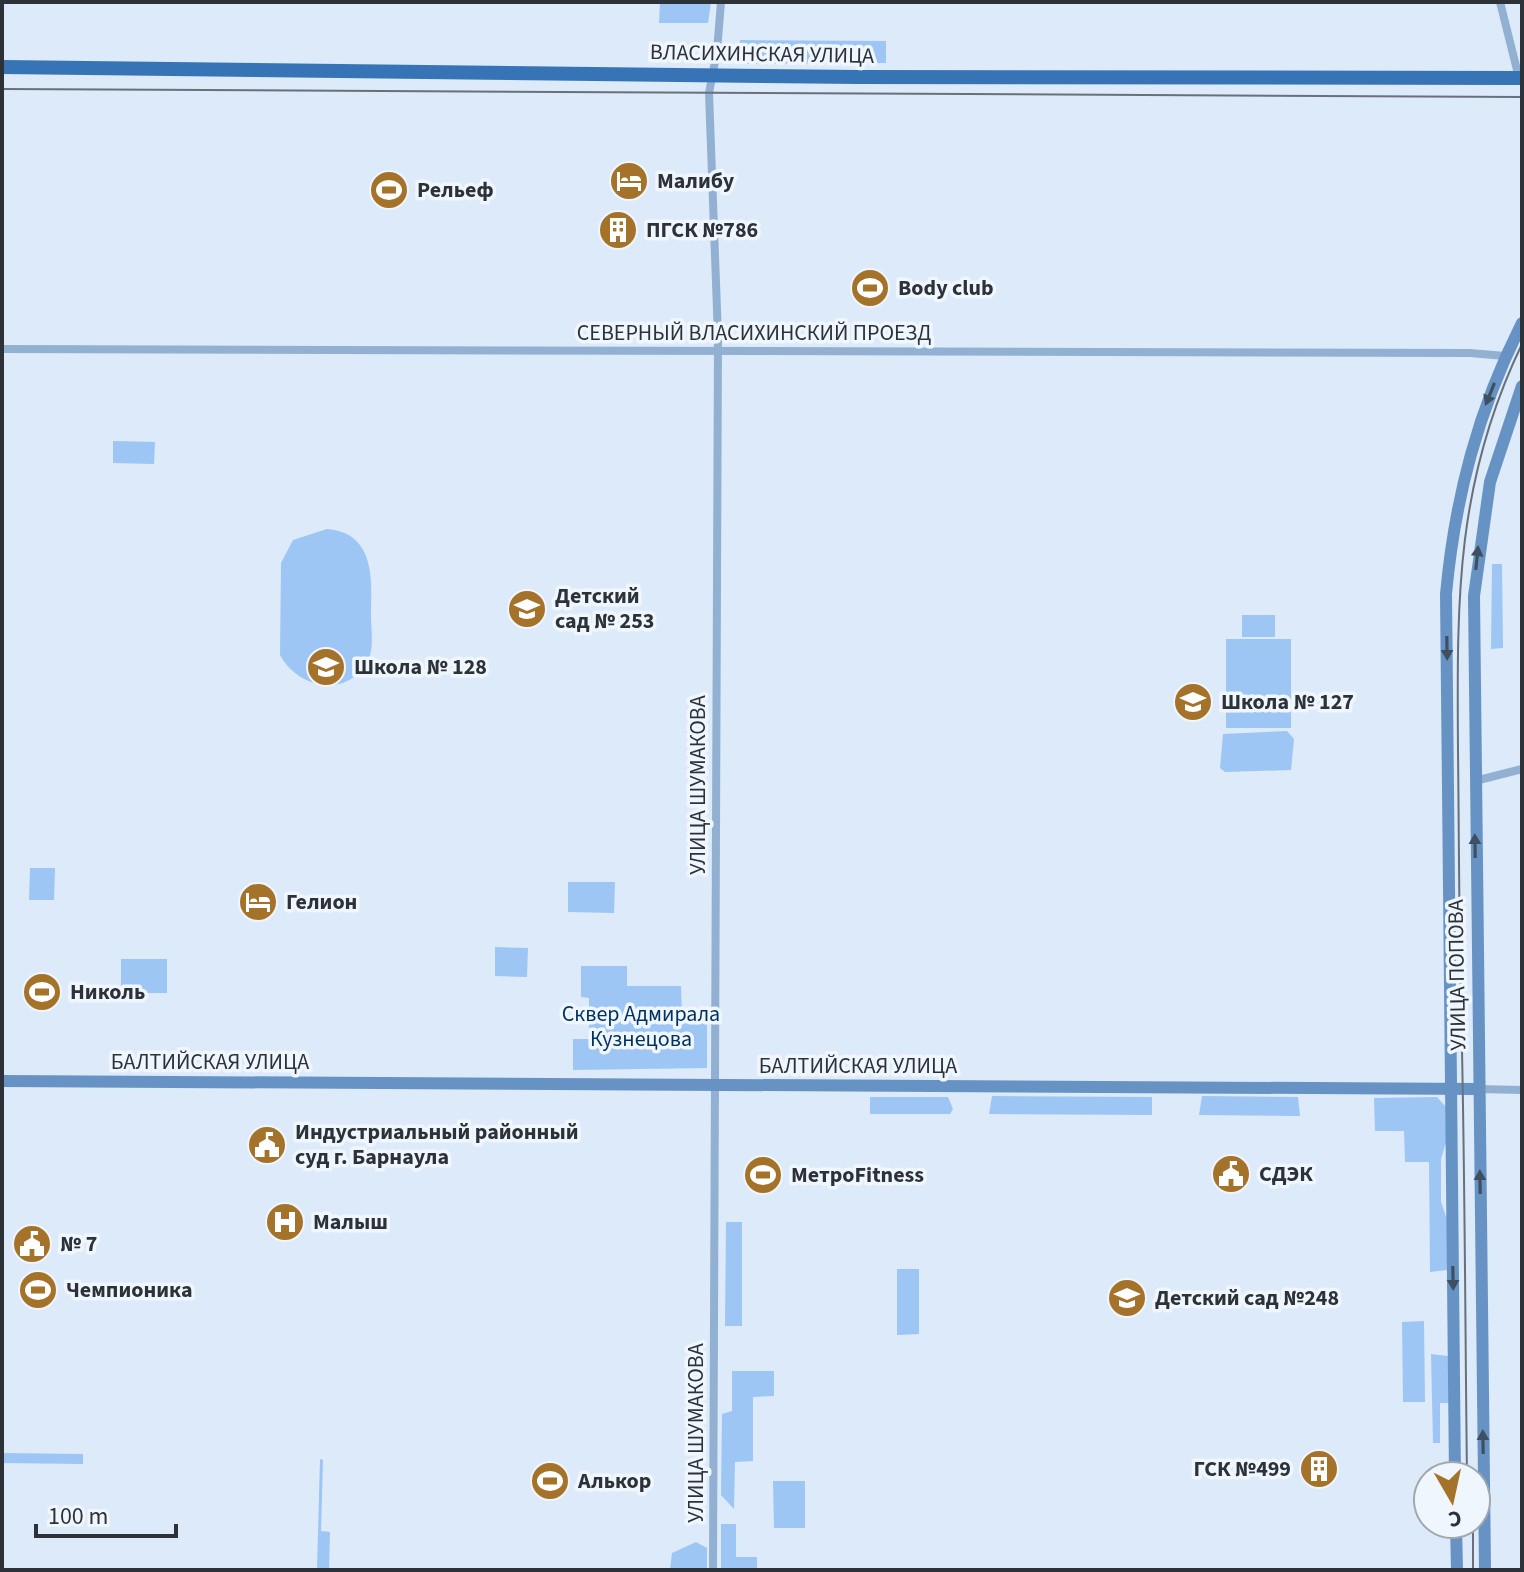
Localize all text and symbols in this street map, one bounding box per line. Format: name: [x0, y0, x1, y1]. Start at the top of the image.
street label: ВЛАСИХИНСКАЯ УЛИЦА: [650, 36, 875, 72]
hotel icon: Малибу: [608, 160, 650, 202]
place label: Малибу: [657, 165, 735, 197]
sports icon: Рельеф: [368, 169, 410, 211]
place label: Рельеф: [417, 174, 494, 206]
building icon: ПГСК №786: [597, 209, 639, 251]
place label: ПГСК №786: [646, 214, 758, 246]
sports icon: Body club: [849, 267, 891, 309]
place label: Body club: [898, 272, 994, 304]
street label: СЕВЕРНЫЙ ВЛАСИХИНСКИЙ ПРОЕЗД: [577, 317, 931, 349]
one-way arrow: [1483, 382, 1496, 406]
one-way arrow: [1471, 545, 1484, 570]
place label: Детский сад № 253: [555, 580, 654, 637]
school or university icon: Детский сад № 253: [506, 588, 548, 630]
one-way arrow: [1441, 636, 1453, 661]
school or university icon: Школа № 128: [305, 646, 347, 688]
place label: Школа № 128: [354, 651, 487, 683]
school or university icon: Школа № 127: [1172, 681, 1214, 723]
place label: Школа № 127: [1221, 686, 1354, 718]
street label: УЛИЦА ШУМАКОВА: [682, 695, 714, 875]
one-way arrow: [1469, 833, 1482, 858]
hotel icon: Гелион: [237, 881, 279, 923]
place label: Гелион: [286, 886, 357, 918]
street label: УЛИЦА ПОПОВА: [1440, 899, 1474, 1051]
sports icon: Николь: [21, 971, 63, 1013]
place label: Николь: [70, 976, 145, 1008]
park label: Сквер Адмирала Кузнецова: [562, 998, 720, 1055]
street label: БАЛТИЙСКАЯ УЛИЦА: [111, 1046, 309, 1078]
street label: БАЛТИЙСКАЯ УЛИЦА: [759, 1050, 957, 1082]
place label: Индустриальный районный суд г. Барнаула: [295, 1116, 579, 1173]
public building icon: Индустриальный районный суд г. Барнаула: [246, 1124, 288, 1166]
public building icon: СДЭК: [1210, 1153, 1252, 1195]
sports icon: МетроFitness: [742, 1154, 784, 1196]
place label: СДЭК: [1259, 1158, 1313, 1190]
place label: МетроFitness: [791, 1159, 924, 1191]
one-way arrow: [1474, 1169, 1486, 1194]
hospital icon: Малыш: [264, 1201, 306, 1243]
place label: Малыш: [313, 1206, 388, 1238]
public building icon: № 7: [11, 1223, 53, 1265]
place label: № 7: [60, 1228, 97, 1260]
one-way arrow: [1447, 1266, 1459, 1291]
sports icon: Чемпионика: [17, 1269, 59, 1311]
place label: Чемпионика: [66, 1274, 193, 1306]
school or university icon: Детский сад №248: [1106, 1277, 1148, 1319]
place label: Детский сад №248: [1155, 1282, 1339, 1314]
street label: УЛИЦА ШУМАКОВА: [680, 1343, 712, 1523]
one-way arrow: [1477, 1429, 1489, 1454]
building icon: ГСК №499: [1298, 1448, 1340, 1490]
place label: ГСК №499: [1193, 1453, 1291, 1485]
sports icon: Алькор: [529, 1460, 571, 1502]
north arrow: [1412, 1460, 1492, 1540]
place label: Алькор: [577, 1465, 651, 1497]
scale bar: [36, 1488, 176, 1538]
text: 100 m: [48, 1499, 108, 1534]
text: С: [1446, 1502, 1464, 1536]

